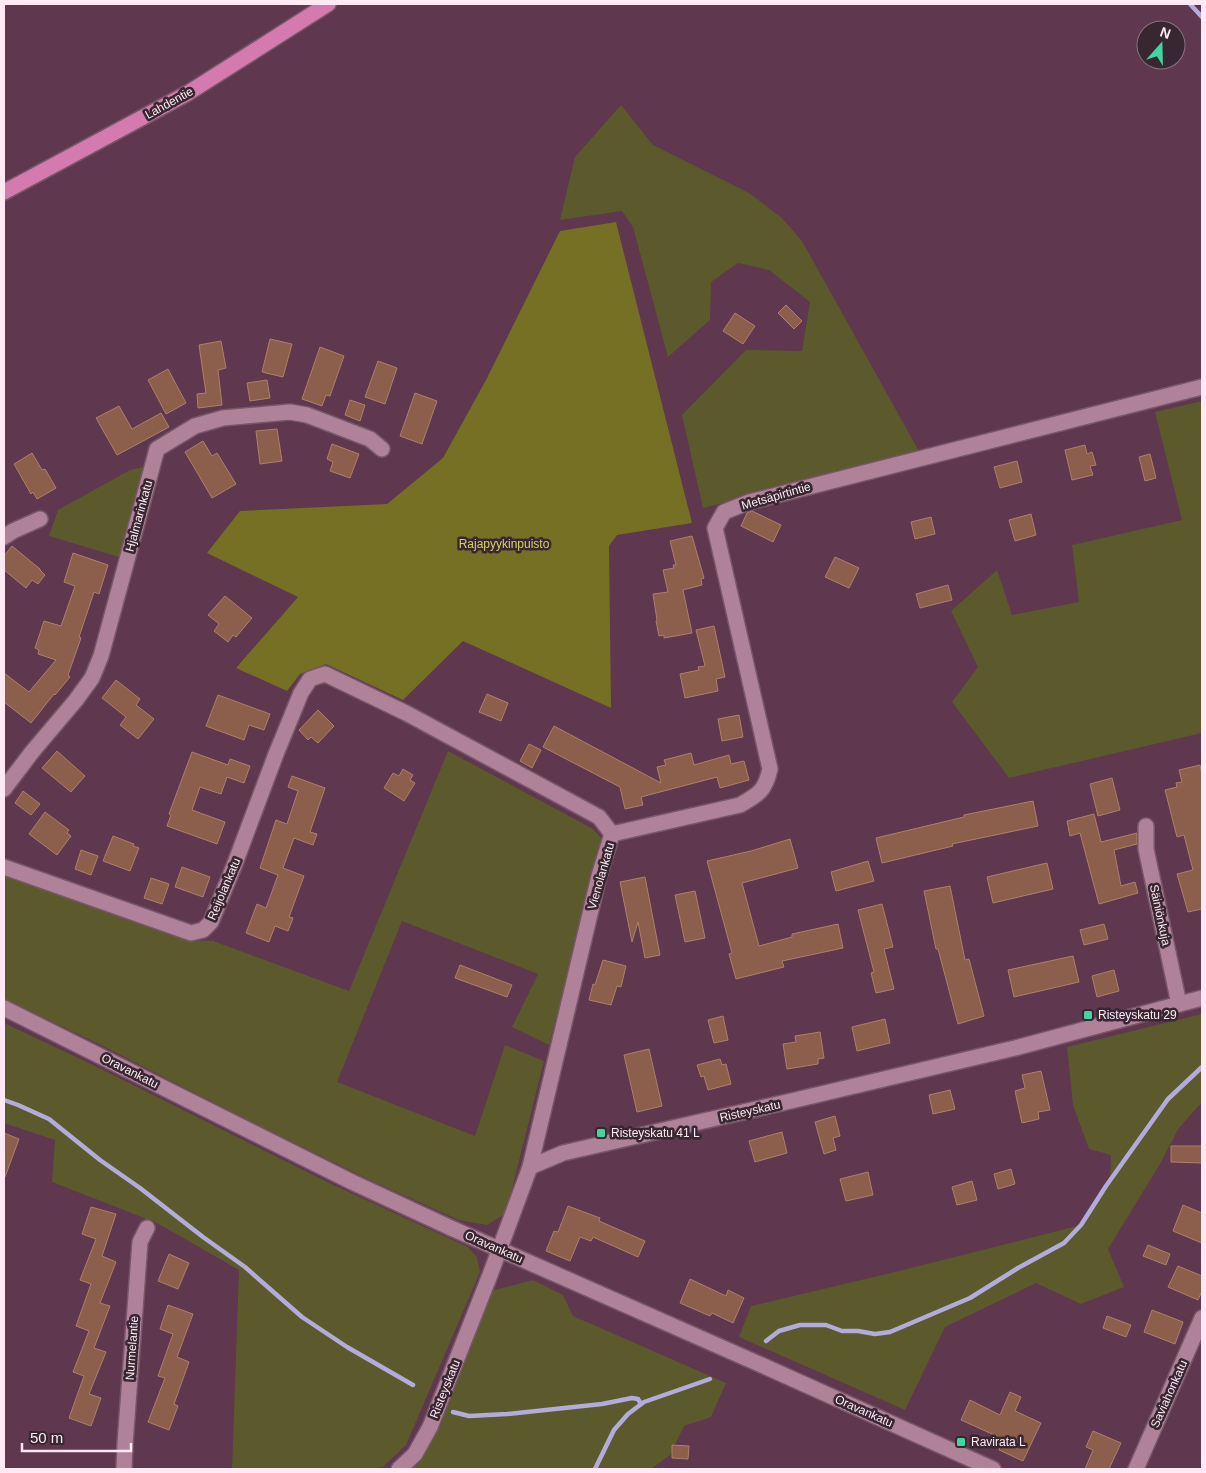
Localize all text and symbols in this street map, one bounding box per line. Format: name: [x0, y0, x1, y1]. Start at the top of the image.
north arrow: [1136, 20, 1186, 70]
text: N: [1158, 24, 1173, 42]
street label: Lahdentie: [143, 84, 196, 122]
street label: Hjalmarinkatu: [123, 479, 155, 553]
street label: Metsäpirtintie: [740, 479, 813, 513]
park label: Rajapyykinpuisto: [459, 537, 550, 551]
street label: Vienolankatu: [585, 841, 617, 911]
street label: Reijolankatu: [205, 856, 243, 922]
street label: Säiniönkuja: [1147, 883, 1173, 947]
place label: Risteyskatu 29: [1098, 1008, 1177, 1022]
marker: Risteyskatu 29: [1082, 1009, 1094, 1021]
street label: Oravankatu: [99, 1051, 161, 1091]
street label: Risteyskatu: [718, 1097, 782, 1125]
place label: Risteyskatu 41 L: [611, 1126, 700, 1140]
marker: Risteyskatu 41 L: [595, 1127, 607, 1139]
street label: Oravankatu: [463, 1228, 525, 1266]
street label: Nurmelantie: [123, 1315, 141, 1381]
street label: Risteyskatu: [427, 1358, 463, 1420]
street label: Saviahonkatu: [1148, 1358, 1190, 1430]
street label: Oravankatu: [833, 1392, 895, 1430]
scale bar: [22, 1420, 131, 1452]
text: 50 m: [30, 1429, 63, 1446]
place label: Ravirata L: [971, 1435, 1026, 1449]
marker: Ravirata L: [955, 1436, 967, 1448]

